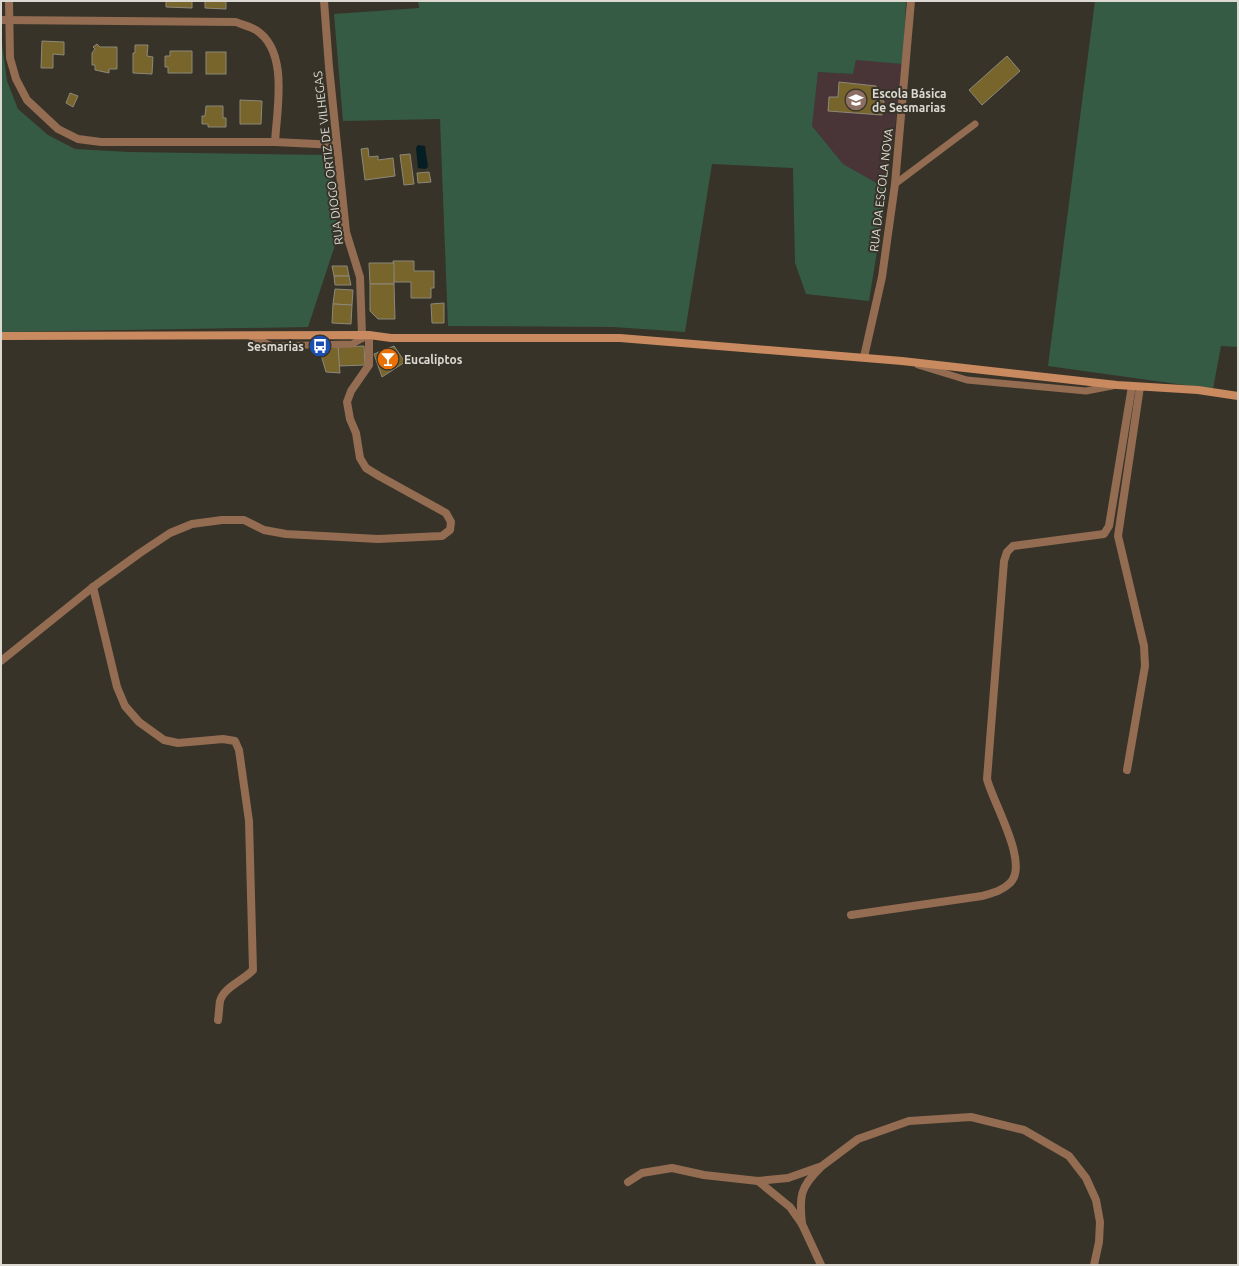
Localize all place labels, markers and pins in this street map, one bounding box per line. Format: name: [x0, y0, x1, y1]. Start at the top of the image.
school or university icon: Escola Básica de Sesmarias: [843, 87, 869, 113]
place label: Escola Básica de Sesmarias: [872, 87, 946, 114]
bus stop icon: Sesmarias: [307, 333, 333, 359]
place label: Sesmarias: [247, 340, 304, 353]
bar icon: Eucaliptos: [375, 346, 401, 372]
place label: Eucaliptos: [404, 353, 463, 366]

